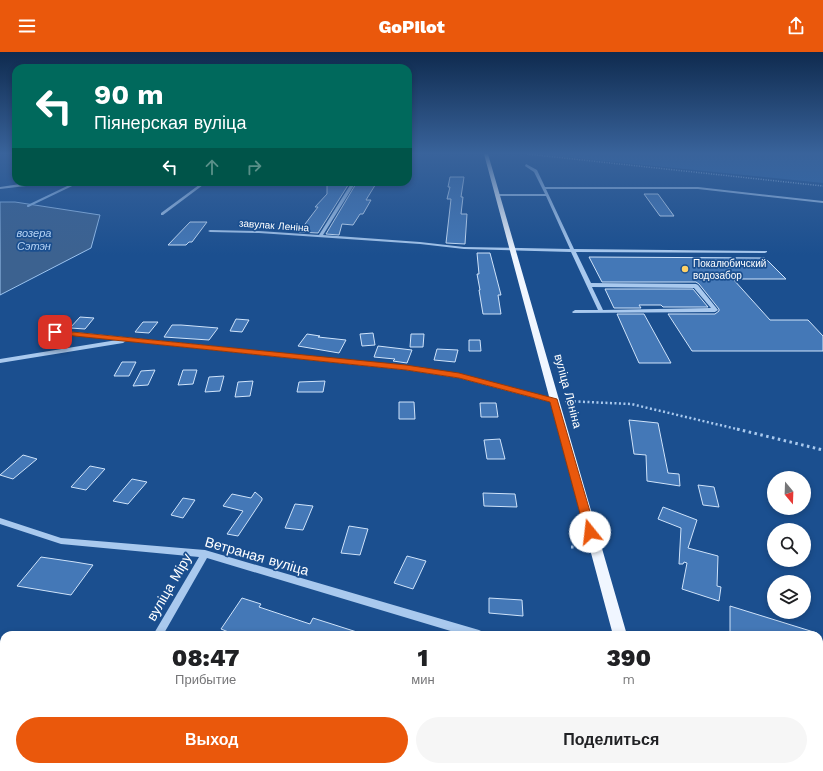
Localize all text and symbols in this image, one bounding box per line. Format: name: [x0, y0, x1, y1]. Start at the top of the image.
icon: menu: [16, 15, 38, 37]
icon: share: [785, 15, 807, 37]
text: GoPilot: [378, 16, 445, 37]
text: 90 m: [94, 78, 164, 111]
icon: left: [28, 80, 80, 132]
text: Піянерская вуліца: [94, 112, 246, 133]
icon: left: [159, 156, 181, 178]
icon: ahead: [201, 156, 223, 178]
icon: right: [243, 156, 265, 178]
street label: завулак Леніна: [239, 218, 310, 233]
water label: возера Сэтэн: [17, 227, 51, 253]
place label: Покалюбичский водозабор: [693, 258, 766, 281]
marker: Покалюбичский водозабор: [680, 264, 690, 274]
pin: [38, 315, 72, 349]
icon: arrive: [44, 321, 66, 343]
street label: вуліца Леніна: [551, 352, 585, 430]
north arrow: [767, 471, 811, 515]
map controls: [767, 471, 811, 619]
position arrow: [569, 511, 611, 553]
button: search: [767, 523, 811, 567]
street label: Ветраная вуліца: [203, 534, 311, 579]
street label: вуліца Міру: [143, 550, 195, 624]
button: layers: [767, 575, 811, 619]
text: 08:47: [172, 644, 239, 672]
text: 1: [418, 644, 428, 672]
text: 390: [606, 644, 651, 672]
text: Прибытие: [175, 672, 236, 687]
text: мин: [411, 672, 435, 687]
text: m: [623, 672, 635, 687]
button: Выход: [16, 717, 408, 763]
button: Поделиться: [416, 717, 807, 763]

